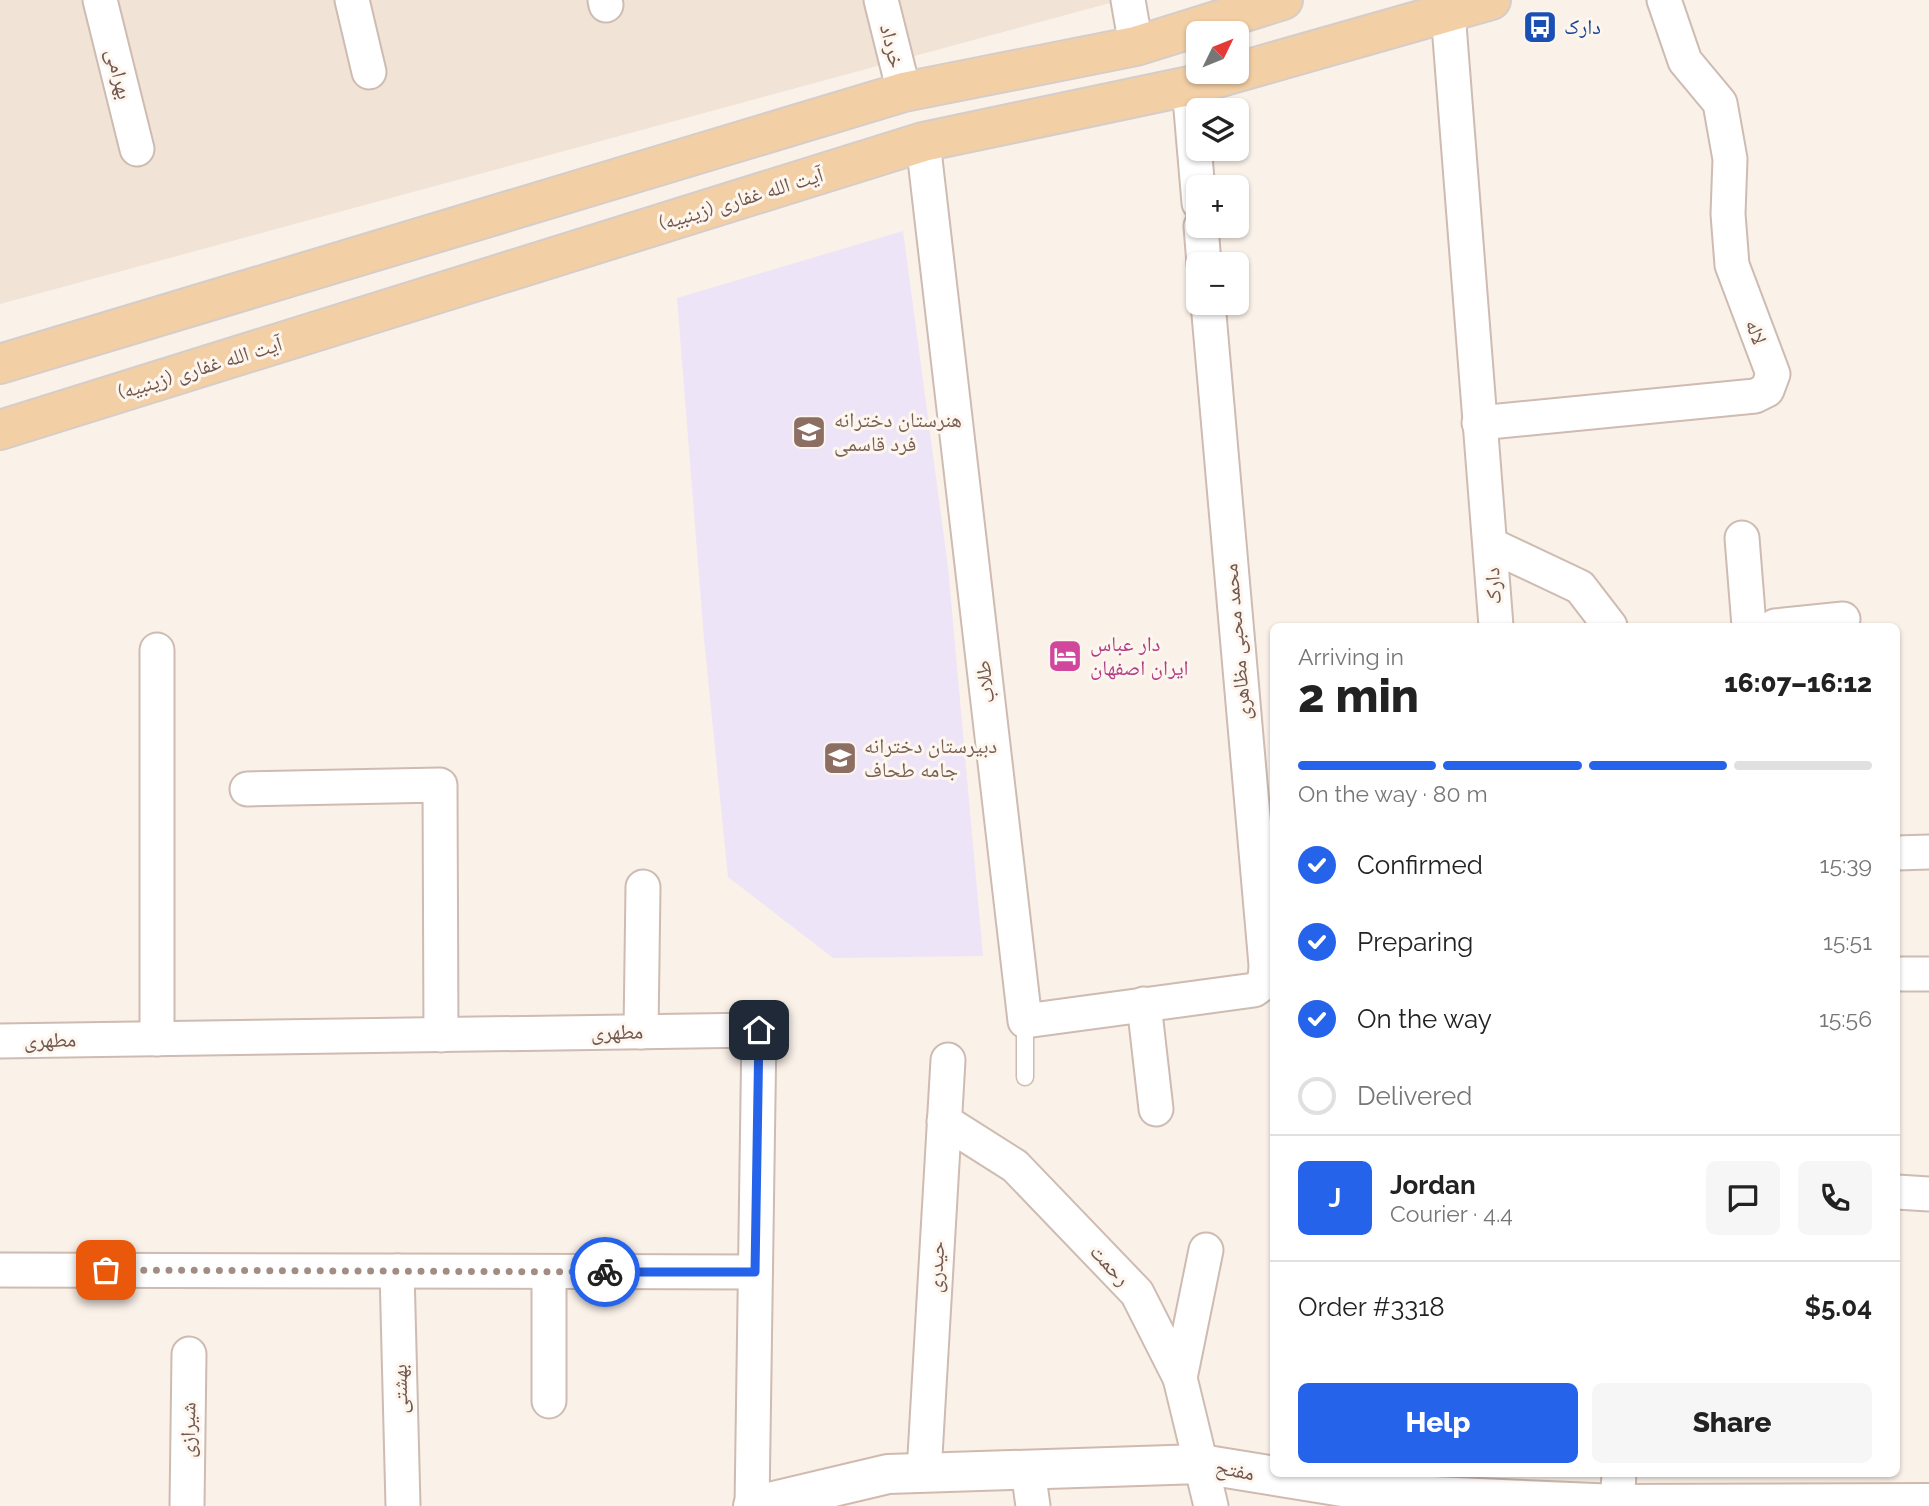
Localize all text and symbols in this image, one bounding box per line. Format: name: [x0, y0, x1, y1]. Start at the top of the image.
bus stop icon: دارک: [1521, 8, 1559, 46]
place label: دارک: [1564, 14, 1601, 39]
street label: خرداد: [875, 21, 910, 70]
north arrow: [1186, 21, 1250, 84]
map controls: [1186, 21, 1249, 315]
street label: بهرامی: [100, 46, 138, 102]
button: layers: [1186, 98, 1249, 161]
street label: آیت الله غفاری (زینبیه): [656, 161, 827, 235]
button: +: [1186, 175, 1249, 238]
button: −: [1186, 252, 1249, 315]
street label: لاله: [1740, 316, 1772, 348]
street label: آیت الله غفاری (زینبیه): [115, 330, 286, 404]
place label: هنرستان دخترانه فرد قاسمی: [834, 407, 962, 457]
school or university icon: هنرستان دخترانه فرد قاسمی: [790, 413, 828, 451]
street label: محمد محبی مظاهری: [1217, 563, 1257, 721]
street label: دارک: [1479, 567, 1506, 605]
place label: دار عباس ایران اصفهان: [1090, 631, 1189, 680]
hotel icon: دار عباس ایران اصفهان: [1046, 637, 1084, 675]
text: Arriving in: [1298, 643, 1404, 670]
street label: طلاب: [969, 659, 1000, 705]
text: 16:07–16:12: [1724, 668, 1872, 698]
text: 2 min: [1298, 669, 1419, 723]
place label: دبیرستان دخترانه جامه طحاف: [864, 733, 997, 782]
school or university icon: دبیرستان دخترانه جامه طحاف: [821, 739, 859, 777]
text: On the way · 80 m: [1298, 780, 1488, 807]
icon: check: [1298, 846, 1336, 884]
text: Confirmed: [1357, 850, 1483, 880]
text: 15:39: [1820, 851, 1872, 878]
icon: check: [1298, 923, 1336, 961]
text: Preparing: [1357, 927, 1473, 957]
text: 15:51: [1823, 928, 1872, 955]
pin: [729, 1000, 789, 1060]
icon: check: [1298, 1000, 1336, 1038]
text: On the way: [1357, 1004, 1492, 1034]
text: 15:56: [1819, 1005, 1872, 1032]
icon: home: [740, 1011, 778, 1049]
street label: مطهری: [591, 1019, 643, 1044]
street label: مطهری: [24, 1027, 76, 1052]
text: Delivered: [1357, 1081, 1472, 1111]
button: chat: [1706, 1161, 1780, 1235]
button: phone: [1798, 1161, 1872, 1235]
text: Jordan: [1390, 1170, 1476, 1200]
text: J: [1329, 1183, 1341, 1213]
text: Courier · 4.4: [1390, 1200, 1513, 1227]
courier: [570, 1237, 640, 1307]
street label: رحمت: [1085, 1239, 1136, 1290]
pin: [76, 1240, 136, 1300]
street label: حیدری: [922, 1240, 949, 1294]
icon: bag: [87, 1251, 125, 1289]
icon: bike: [586, 1253, 624, 1291]
text: Order #3318: [1298, 1292, 1445, 1322]
text: $5.04: [1804, 1292, 1872, 1322]
street label: بهشتی: [387, 1364, 413, 1414]
button: Help: [1298, 1383, 1578, 1463]
button: Share: [1592, 1383, 1872, 1463]
street label: شیرازی: [175, 1402, 200, 1458]
street label: مفتح: [1213, 1453, 1257, 1487]

